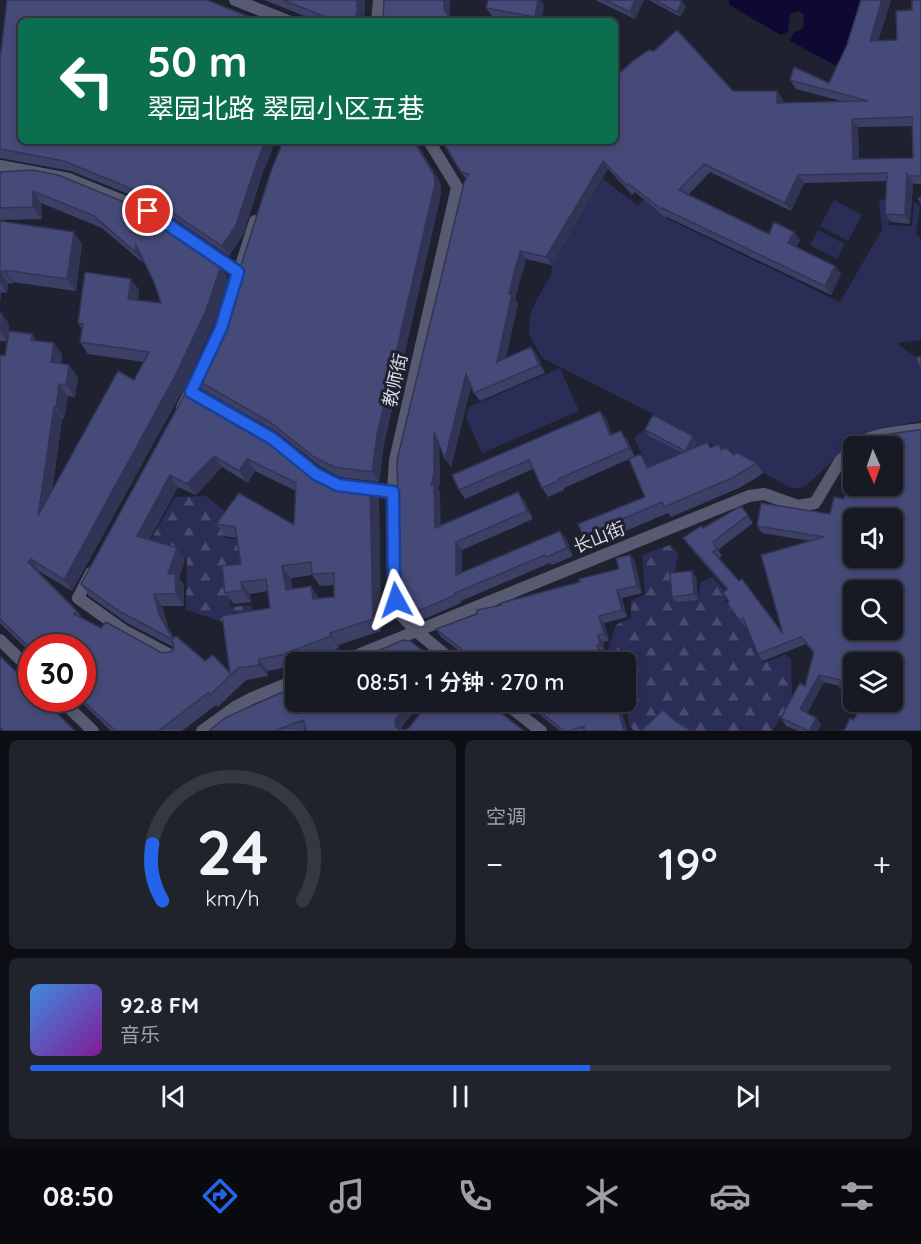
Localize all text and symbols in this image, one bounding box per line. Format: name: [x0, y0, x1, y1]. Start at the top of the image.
text: 50 m: [147, 35, 247, 88]
icon: left: [48, 42, 126, 120]
text: 翠园北路 翠园小区五巷: [147, 91, 424, 125]
pin: [122, 185, 173, 236]
icon: arrive: [131, 194, 164, 227]
street label: 教师街: [378, 351, 412, 409]
north arrow: [843, 436, 903, 496]
map controls: [843, 436, 903, 712]
button: sound: [843, 508, 903, 568]
street label: 长山街: [570, 516, 628, 558]
position arrow: [364, 568, 428, 632]
button: search: [843, 580, 903, 640]
speed limit sign: 30: [18, 634, 96, 712]
button: layers: [843, 652, 903, 712]
text: 08:51 · 1 分钟 · 270 m: [357, 668, 564, 696]
text: 空调: [486, 804, 526, 829]
text: 24: [196, 813, 269, 891]
text: 19°: [658, 835, 718, 891]
text: −: [486, 843, 503, 884]
text: +: [872, 843, 891, 884]
text: km/h: [205, 886, 260, 912]
text: 92.8 FM: [120, 991, 199, 1019]
text: 音乐: [120, 1022, 160, 1047]
icon: previous: [157, 1080, 190, 1113]
icon: pause: [444, 1080, 477, 1113]
icon: next: [731, 1080, 764, 1113]
icon: directions: [199, 1175, 241, 1217]
icon: music: [326, 1175, 368, 1217]
icon: phone: [454, 1175, 496, 1217]
icon: climate: [581, 1175, 623, 1217]
icon: car: [709, 1175, 751, 1217]
icon: filters: [836, 1175, 878, 1217]
text: 08:50: [43, 1179, 114, 1213]

